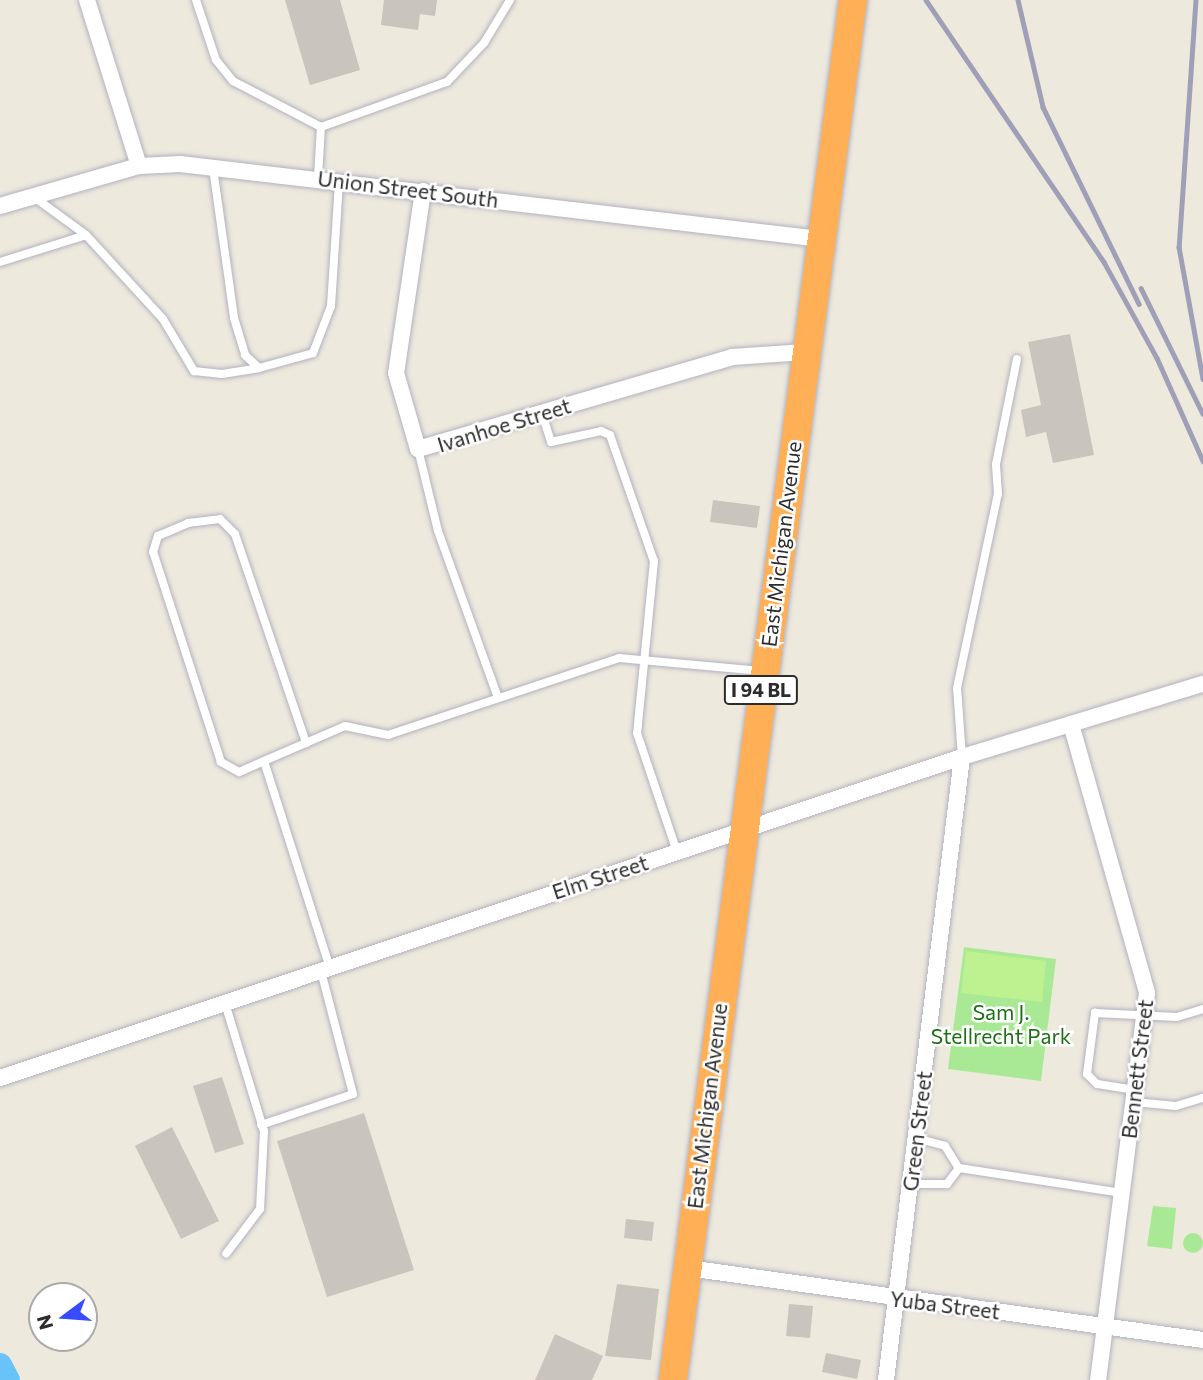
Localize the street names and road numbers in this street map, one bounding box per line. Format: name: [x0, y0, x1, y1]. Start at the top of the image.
street label: Union Street South: [316, 165, 500, 213]
street label: Ivanhoe Street: [434, 393, 574, 457]
street label: East Michigan Avenue: [756, 440, 806, 648]
road number: I 94 BL: [722, 674, 800, 706]
street label: Elm Street: [549, 850, 651, 904]
street label: Bennett Street: [1116, 998, 1158, 1140]
street label: East Michigan Avenue: [682, 1002, 732, 1210]
street label: Green Street: [897, 1069, 937, 1193]
street label: Yuba Street: [888, 1286, 1002, 1324]

